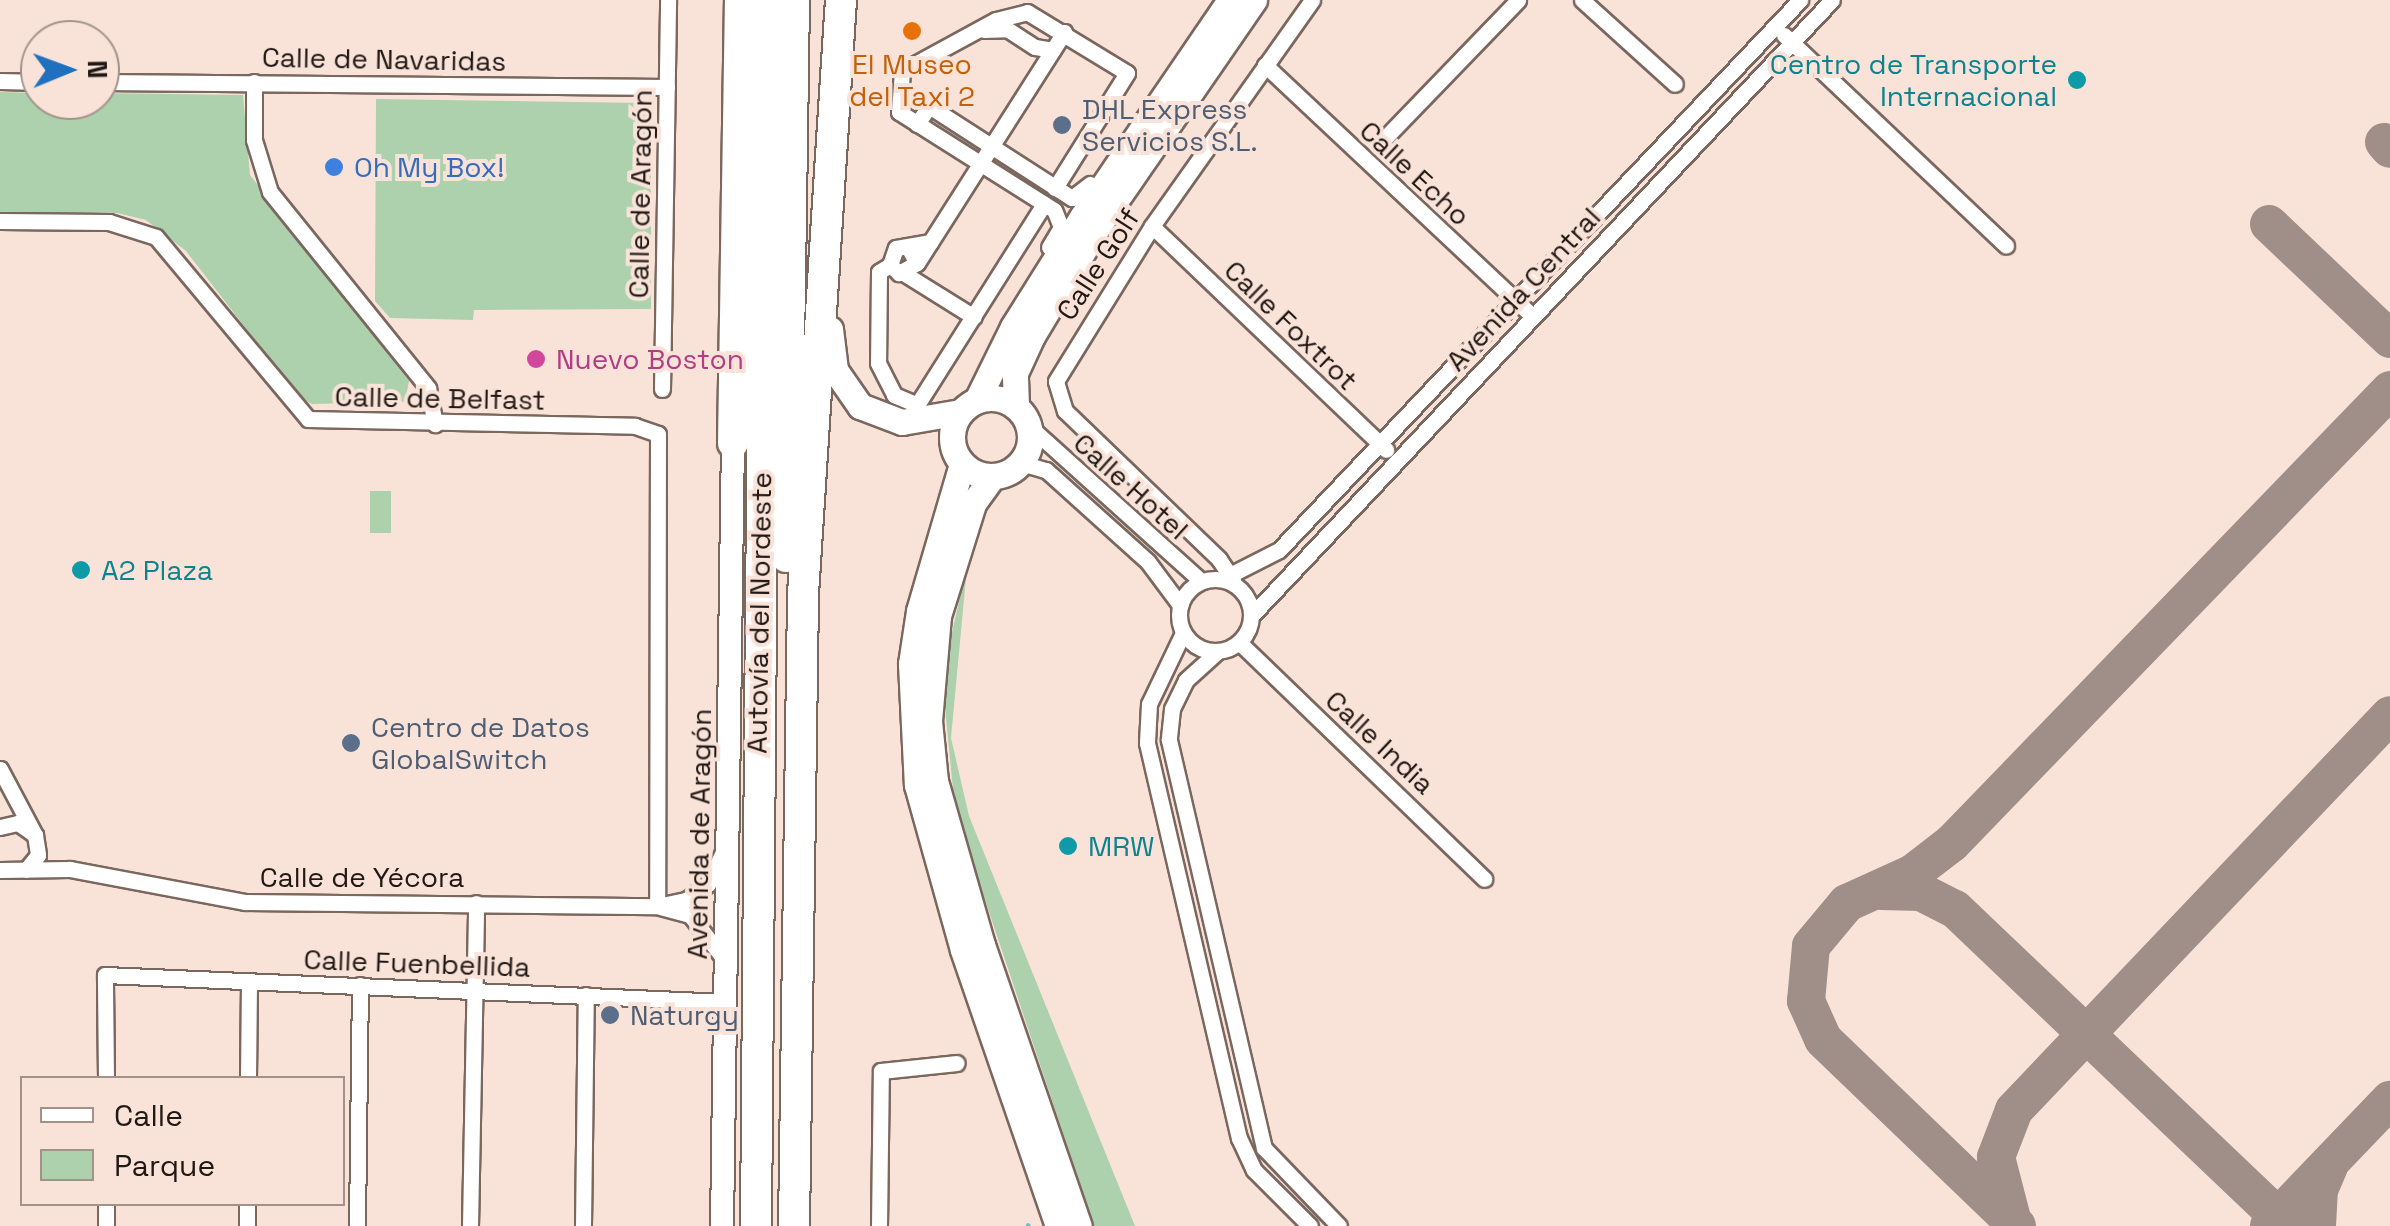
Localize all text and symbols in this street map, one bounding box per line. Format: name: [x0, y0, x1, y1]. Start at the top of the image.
north arrow: [20, 20, 120, 120]
marker: El Museo del Taxi 2: [901, 20, 923, 42]
street label: Calle de Navaridas: [262, 40, 506, 78]
place label: El Museo del Taxi 2: [849, 47, 975, 113]
place label: Centro de Transporte Internacional: [1769, 47, 2057, 113]
text: N: [80, 60, 116, 79]
marker: Centro de Transporte Internacional: [2066, 69, 2088, 91]
street label: Calle de Aragón: [621, 89, 659, 299]
place label: DHL Express Servicios S.L.: [1082, 92, 1258, 158]
street label: Calle Echo: [1353, 113, 1477, 233]
marker: DHL Express Servicios S.L.: [1051, 114, 1073, 136]
place label: Oh My Box!: [354, 150, 504, 184]
marker: Oh My Box!: [323, 156, 345, 178]
street label: Avenida Central: [1439, 200, 1607, 378]
street label: Calle Golf: [1049, 202, 1147, 326]
street label: Calle Foxtrot: [1217, 253, 1365, 397]
place label: Nuevo Boston: [556, 342, 744, 376]
marker: Nuevo Boston: [525, 348, 547, 370]
street label: Calle de Belfast: [334, 379, 546, 417]
street label: Calle Hotel: [1067, 426, 1195, 546]
street label: Autovía del Nordeste: [740, 472, 778, 754]
place label: A2 Plaza: [101, 553, 213, 587]
marker: A2 Plaza: [70, 559, 92, 581]
street label: Calle India: [1319, 683, 1441, 801]
street label: Avenida de Aragón: [680, 708, 718, 960]
place label: Centro de Datos GlobalSwitch: [371, 710, 590, 776]
marker: Centro de Datos GlobalSwitch: [340, 732, 362, 754]
place label: MRW: [1088, 829, 1154, 863]
marker: MRW: [1057, 835, 1079, 857]
street label: Calle de Yécora: [260, 860, 464, 894]
street label: Calle Fuenbellida: [303, 942, 531, 984]
place label: Naturgy: [630, 998, 739, 1032]
marker: Naturgy: [599, 1004, 621, 1026]
legend: [20, 1076, 345, 1206]
text: Calle: [114, 1096, 183, 1135]
text: Parque: [114, 1146, 215, 1185]

